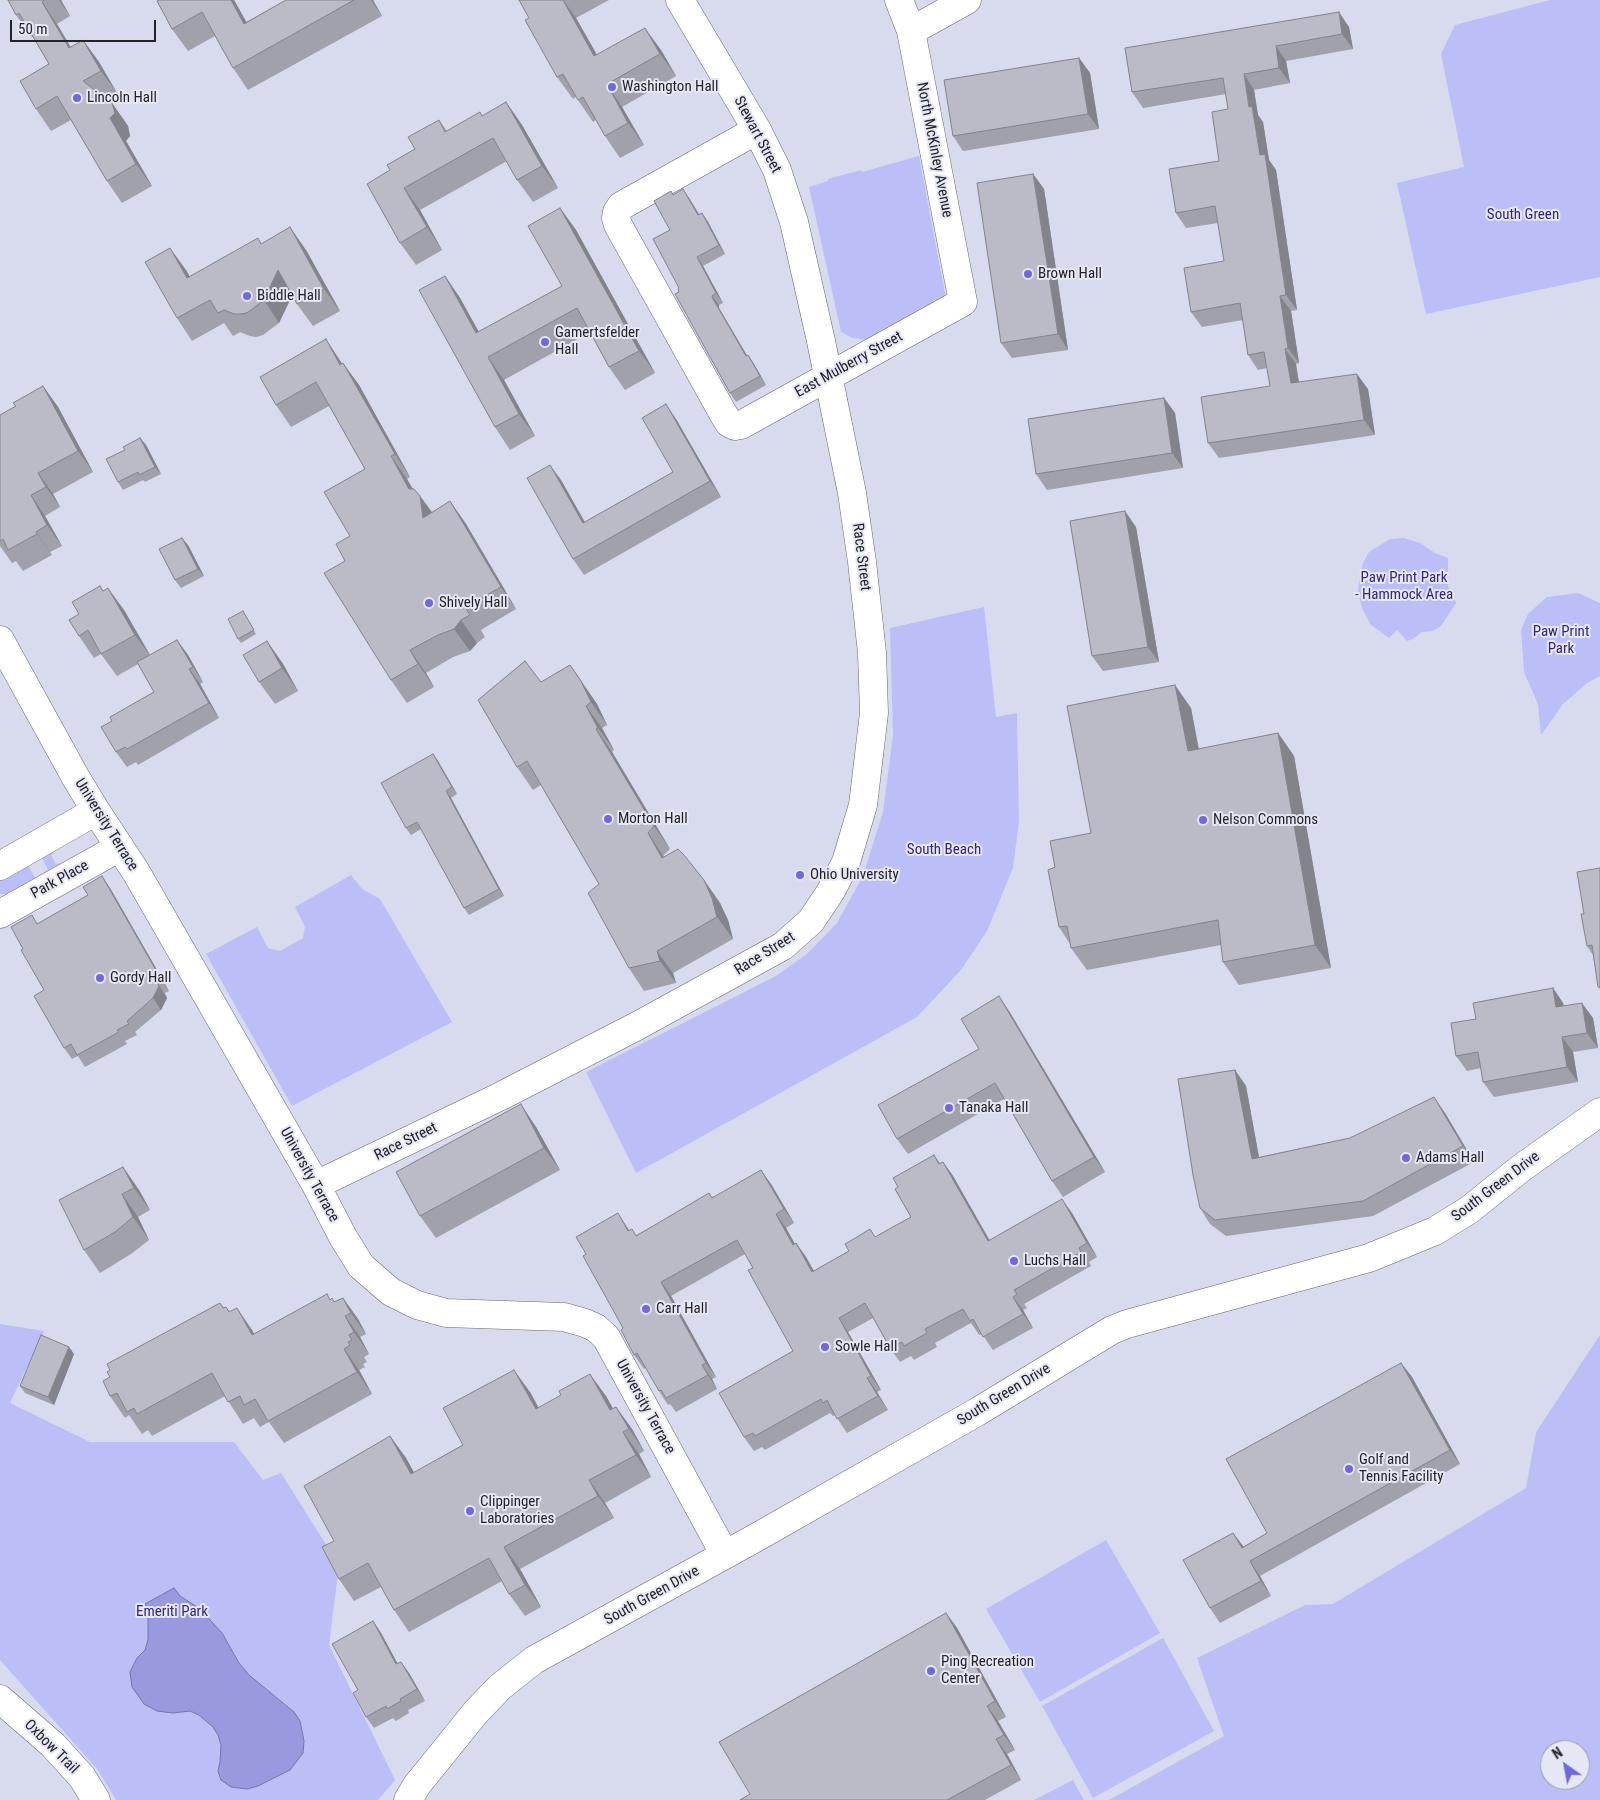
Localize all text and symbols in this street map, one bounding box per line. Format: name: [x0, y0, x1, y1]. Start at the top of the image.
scale bar: [12, 10, 159, 42]
text: 50 m: [18, 20, 48, 38]
place label: Washington Hall: [622, 78, 718, 96]
marker: Washington Hall: [606, 81, 618, 93]
street label: North McKinley Avenue: [912, 81, 956, 219]
place label: Lincoln Hall: [87, 89, 157, 107]
marker: Lincoln Hall: [71, 92, 83, 104]
street label: Stewart Street: [729, 94, 785, 176]
park label: South Green: [1487, 206, 1559, 224]
place label: Brown Hall: [1038, 265, 1102, 283]
marker: Brown Hall: [1022, 268, 1034, 280]
place label: Biddle Hall: [257, 287, 321, 305]
marker: Biddle Hall: [241, 290, 253, 302]
place label: Gamertsfelder Hall: [555, 324, 640, 359]
street label: East Mulberry Street: [792, 328, 906, 402]
marker: Gamertsfelder Hall: [539, 336, 551, 348]
street label: Race Street: [848, 522, 874, 592]
park label: Paw Print Park - Hammock Area: [1355, 569, 1453, 604]
place label: Shively Hall: [439, 594, 507, 612]
marker: Shively Hall: [423, 597, 435, 609]
park label: Paw Print Park: [1533, 623, 1589, 658]
street label: University Terrace: [70, 775, 142, 875]
place label: Morton Hall: [618, 810, 688, 828]
place label: Nelson Commons: [1213, 811, 1318, 829]
marker: Morton Hall: [602, 813, 614, 825]
marker: Nelson Commons: [1197, 814, 1209, 826]
park label: South Beach: [907, 841, 981, 859]
street label: Park Place: [28, 857, 92, 903]
place label: Ohio University: [810, 866, 899, 884]
marker: Ohio University: [794, 869, 806, 881]
street label: Race Street: [732, 928, 798, 980]
place label: Gordy Hall: [110, 969, 171, 987]
marker: Gordy Hall: [94, 972, 106, 984]
place label: Tanaka Hall: [959, 1099, 1028, 1117]
marker: Tanaka Hall: [943, 1102, 955, 1114]
street label: Race Street: [372, 1119, 440, 1165]
street label: University Terrace: [276, 1124, 342, 1226]
street label: South Green Drive: [1448, 1148, 1544, 1226]
place label: Adams Hall: [1416, 1149, 1484, 1167]
marker: Adams Hall: [1400, 1152, 1412, 1164]
place label: Luchs Hall: [1024, 1252, 1086, 1270]
marker: Luchs Hall: [1008, 1255, 1020, 1267]
place label: Carr Hall: [656, 1300, 708, 1318]
marker: Carr Hall: [640, 1303, 652, 1315]
place label: Sowle Hall: [835, 1338, 897, 1356]
marker: Sowle Hall: [819, 1341, 831, 1353]
street label: University Terrace: [612, 1356, 678, 1458]
street label: South Green Drive: [954, 1360, 1054, 1430]
place label: Golf and Tennis Facility: [1359, 1451, 1443, 1486]
marker: Golf and Tennis Facility: [1343, 1463, 1355, 1475]
place label: Clippinger Laboratories: [480, 1493, 554, 1528]
marker: Clippinger Laboratories: [464, 1505, 476, 1517]
street label: South Green Drive: [601, 1563, 703, 1629]
park label: Emeriti Park: [136, 1603, 208, 1621]
place label: Ping Recreation Center: [941, 1653, 1034, 1688]
marker: Ping Recreation Center: [925, 1665, 937, 1677]
street label: Oxbow Trail: [20, 1716, 82, 1778]
north arrow: [1540, 1740, 1590, 1790]
text: N: [1549, 1744, 1565, 1762]

